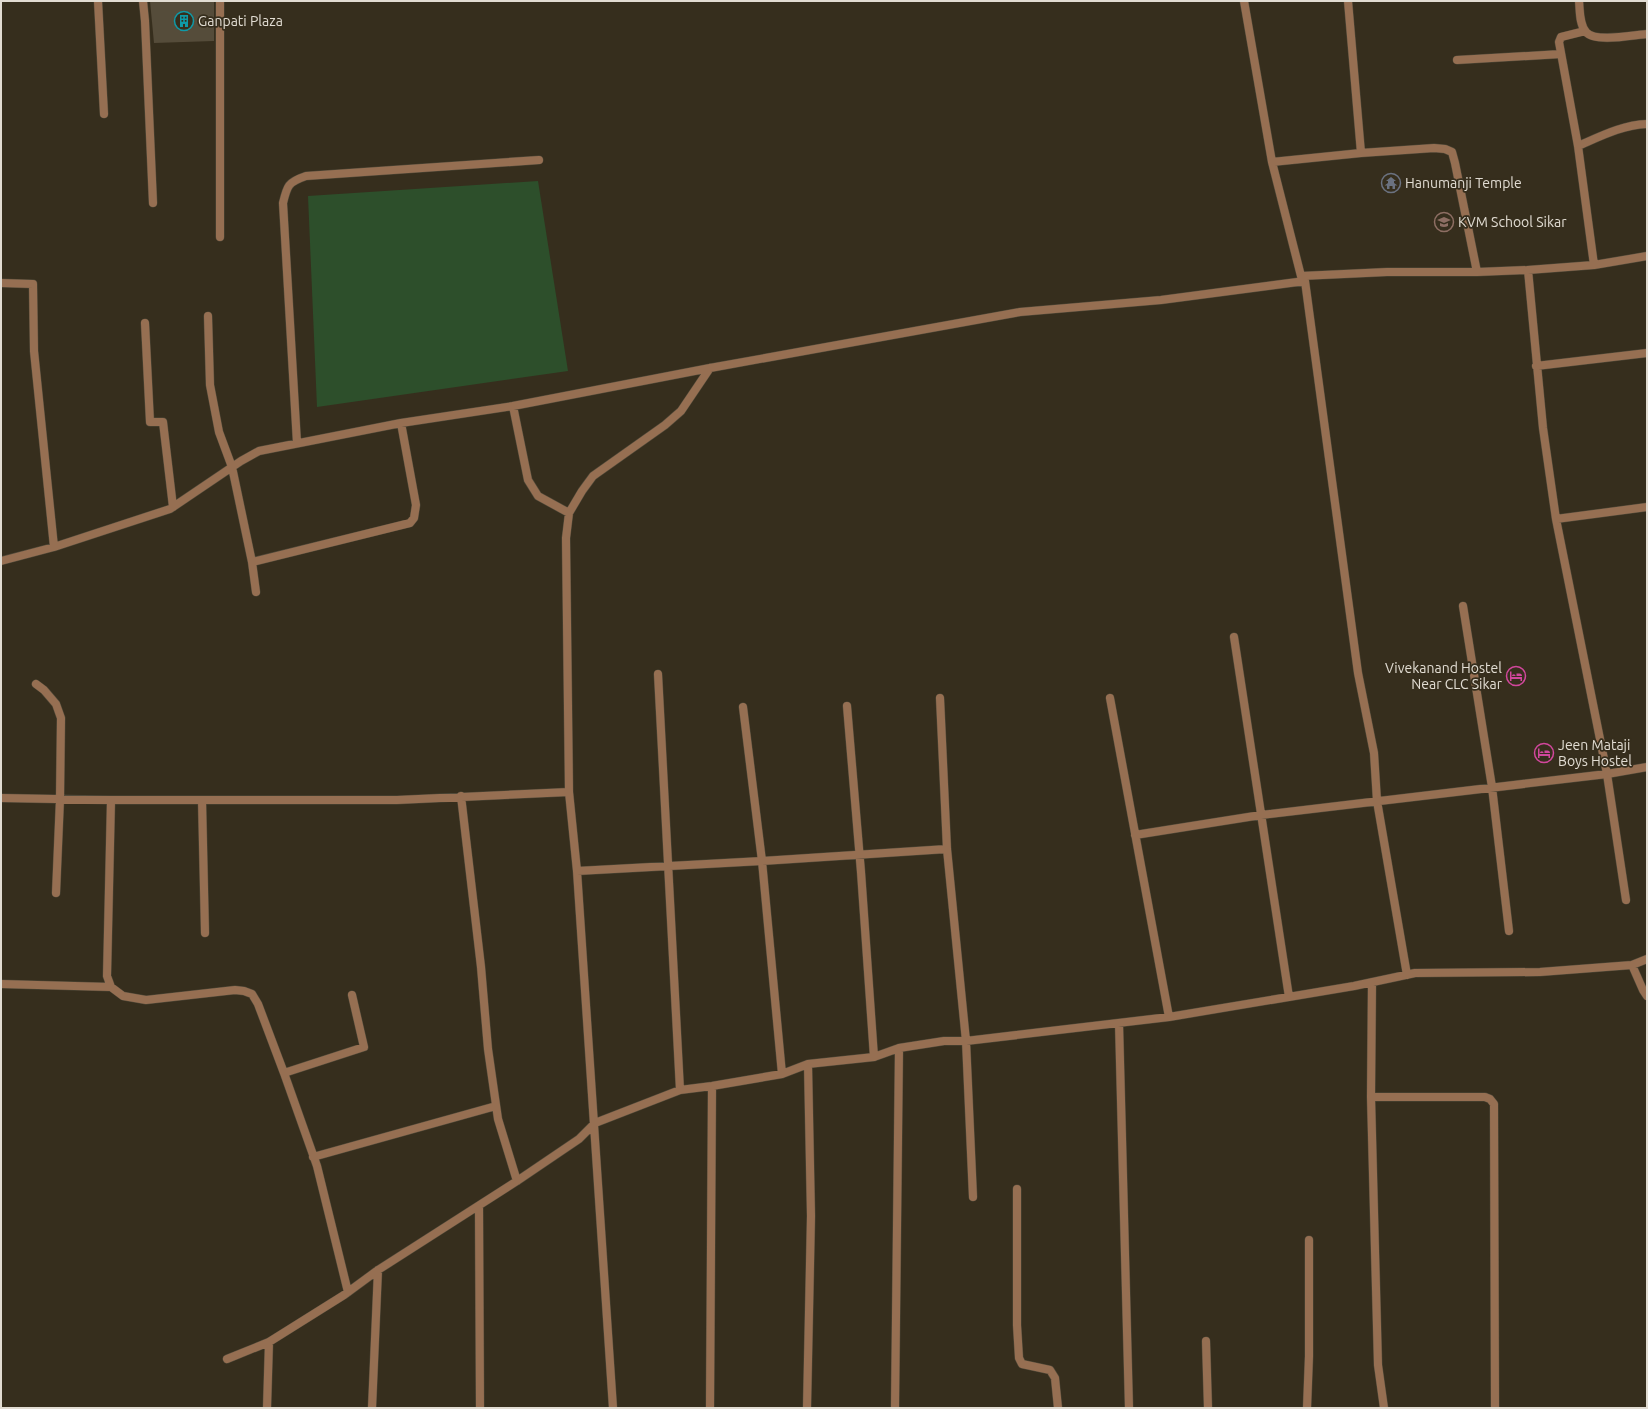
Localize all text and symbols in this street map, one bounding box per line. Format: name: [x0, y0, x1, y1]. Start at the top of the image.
building icon: Ganpati Plaza: [173, 10, 195, 32]
place label: Ganpati Plaza: [198, 13, 283, 29]
temple icon: Hanumanji Temple: [1380, 172, 1402, 194]
place label: Hanumanji Temple: [1405, 175, 1522, 191]
school or university icon: KVM School Sikar: [1433, 211, 1455, 233]
place label: KVM School Sikar: [1458, 214, 1567, 230]
place label: Vivekanand Hostel Near CLC Sikar: [1385, 660, 1503, 692]
hotel icon: Vivekanand Hostel Near CLC Sikar: [1505, 665, 1527, 687]
place label: Jeen Mataji Boys Hostel: [1558, 737, 1632, 769]
hotel icon: Jeen Mataji Boys Hostel: [1533, 742, 1555, 764]

